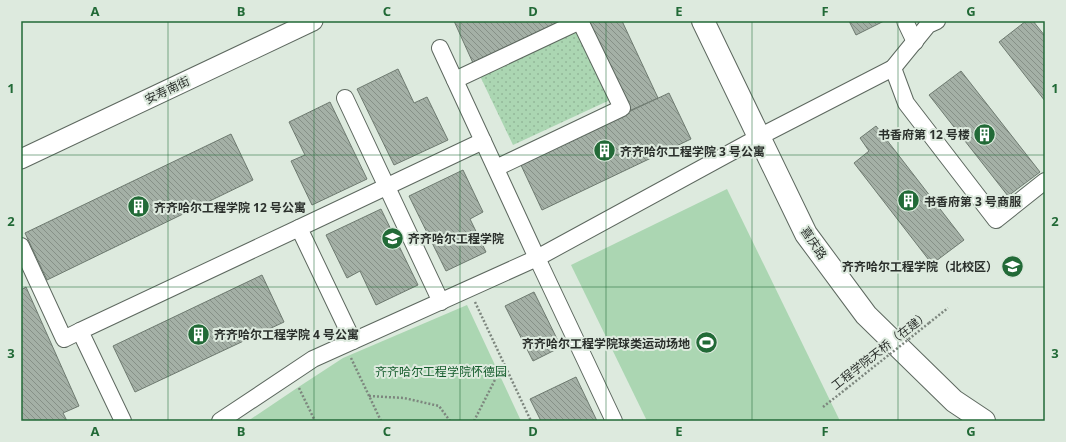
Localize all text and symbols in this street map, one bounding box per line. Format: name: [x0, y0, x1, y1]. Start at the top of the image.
text: A: [91, 2, 100, 20]
text: B: [237, 2, 245, 20]
text: C: [383, 2, 391, 20]
text: D: [528, 2, 538, 20]
text: E: [675, 2, 683, 20]
text: F: [821, 2, 829, 20]
text: G: [966, 2, 976, 20]
street label: 安寿南街: [142, 72, 192, 108]
text: 1: [7, 79, 15, 97]
text: 1: [1051, 79, 1059, 97]
building icon: 书香府第 12 号楼: [972, 121, 998, 147]
place label: 书香府第 12 号楼: [878, 126, 970, 143]
building icon: 齐齐哈尔工程学院 3 号公寓: [592, 138, 618, 164]
place label: 齐齐哈尔工程学院 3 号公寓: [620, 143, 765, 160]
building icon: 书香府第 3 号商服: [896, 188, 922, 214]
place label: 书香府第 3 号商服: [924, 193, 1022, 210]
building icon: 齐齐哈尔工程学院 12 号公寓: [126, 194, 152, 220]
place label: 齐齐哈尔工程学院 12 号公寓: [154, 199, 306, 216]
text: 2: [7, 212, 15, 230]
text: 2: [1051, 212, 1059, 230]
street label: 喜庆路: [797, 223, 831, 263]
school or university icon: 齐齐哈尔工程学院: [379, 225, 405, 251]
place label: 齐齐哈尔工程学院: [408, 230, 504, 247]
school or university icon: 齐齐哈尔工程学院（北校区）: [1000, 253, 1026, 279]
place label: 齐齐哈尔工程学院（北校区）: [842, 258, 998, 275]
street label: 工程学院天桥（在建）: [827, 306, 933, 394]
building icon: 齐齐哈尔工程学院 4 号公寓: [185, 321, 211, 347]
place label: 齐齐哈尔工程学院 4 号公寓: [214, 326, 359, 343]
sports icon: 齐齐哈尔工程学院球类运动场地: [693, 330, 719, 356]
place label: 齐齐哈尔工程学院球类运动场地: [522, 335, 690, 352]
text: 3: [7, 344, 15, 362]
text: 3: [1051, 344, 1059, 362]
park label: 齐齐哈尔工程学院怀德园: [375, 363, 507, 380]
text: A: [91, 422, 100, 440]
text: B: [237, 422, 245, 440]
text: C: [383, 422, 391, 440]
text: D: [528, 422, 538, 440]
text: E: [675, 422, 683, 440]
text: F: [821, 422, 829, 440]
text: G: [966, 422, 976, 440]

